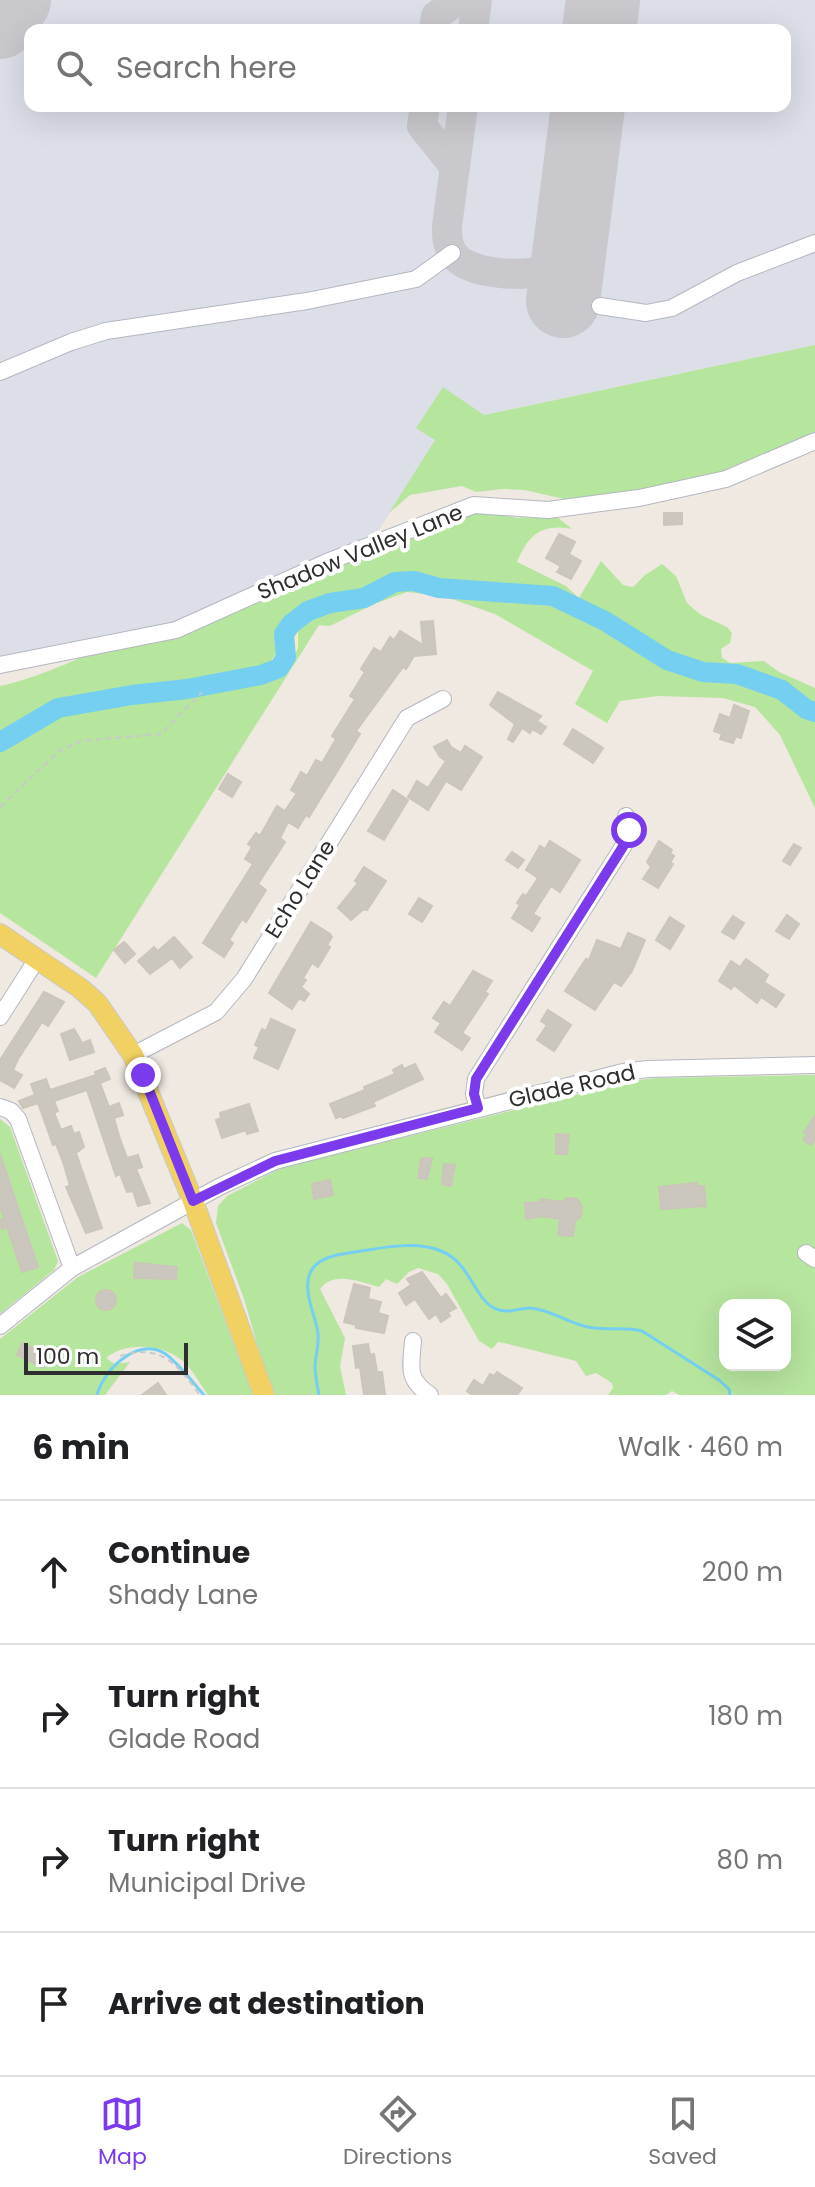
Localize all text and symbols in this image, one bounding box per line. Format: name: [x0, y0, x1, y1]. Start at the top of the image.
search box: [24, 24, 791, 112]
icon: search: [52, 46, 96, 90]
text: Search here: [116, 46, 297, 89]
street label: Shadow Valley Lane: [253, 497, 467, 607]
route start: [611, 812, 647, 848]
street label: Echo Lane: [258, 834, 342, 944]
street label: Glade Road: [506, 1056, 638, 1116]
route end: [125, 1057, 161, 1093]
map controls: [719, 1299, 791, 1371]
button: layers: [719, 1299, 791, 1371]
scale bar: [24, 1339, 188, 1375]
text: 100 m: [36, 1341, 99, 1372]
text: 6 min: [32, 1423, 130, 1471]
text: Walk · 460 m: [618, 1429, 783, 1465]
text: Continue: [108, 1531, 250, 1574]
icon: ahead: [32, 1550, 76, 1594]
text: 200 m: [702, 1554, 783, 1590]
text: Shady Lane: [108, 1577, 258, 1613]
text: Turn right: [108, 1675, 260, 1718]
icon: right: [32, 1694, 76, 1738]
text: 180 m: [708, 1698, 783, 1734]
text: Glade Road: [108, 1721, 260, 1757]
text: Turn right: [108, 1819, 260, 1862]
icon: right: [32, 1838, 76, 1882]
text: 80 m: [717, 1842, 783, 1878]
text: Municipal Drive: [108, 1865, 306, 1901]
icon: arrive: [32, 1982, 76, 2026]
text: Arrive at destination: [108, 1982, 425, 2025]
tab: Map: [98, 2092, 147, 2173]
tab: Directions: [343, 2092, 452, 2173]
tab: Saved: [648, 2092, 717, 2173]

